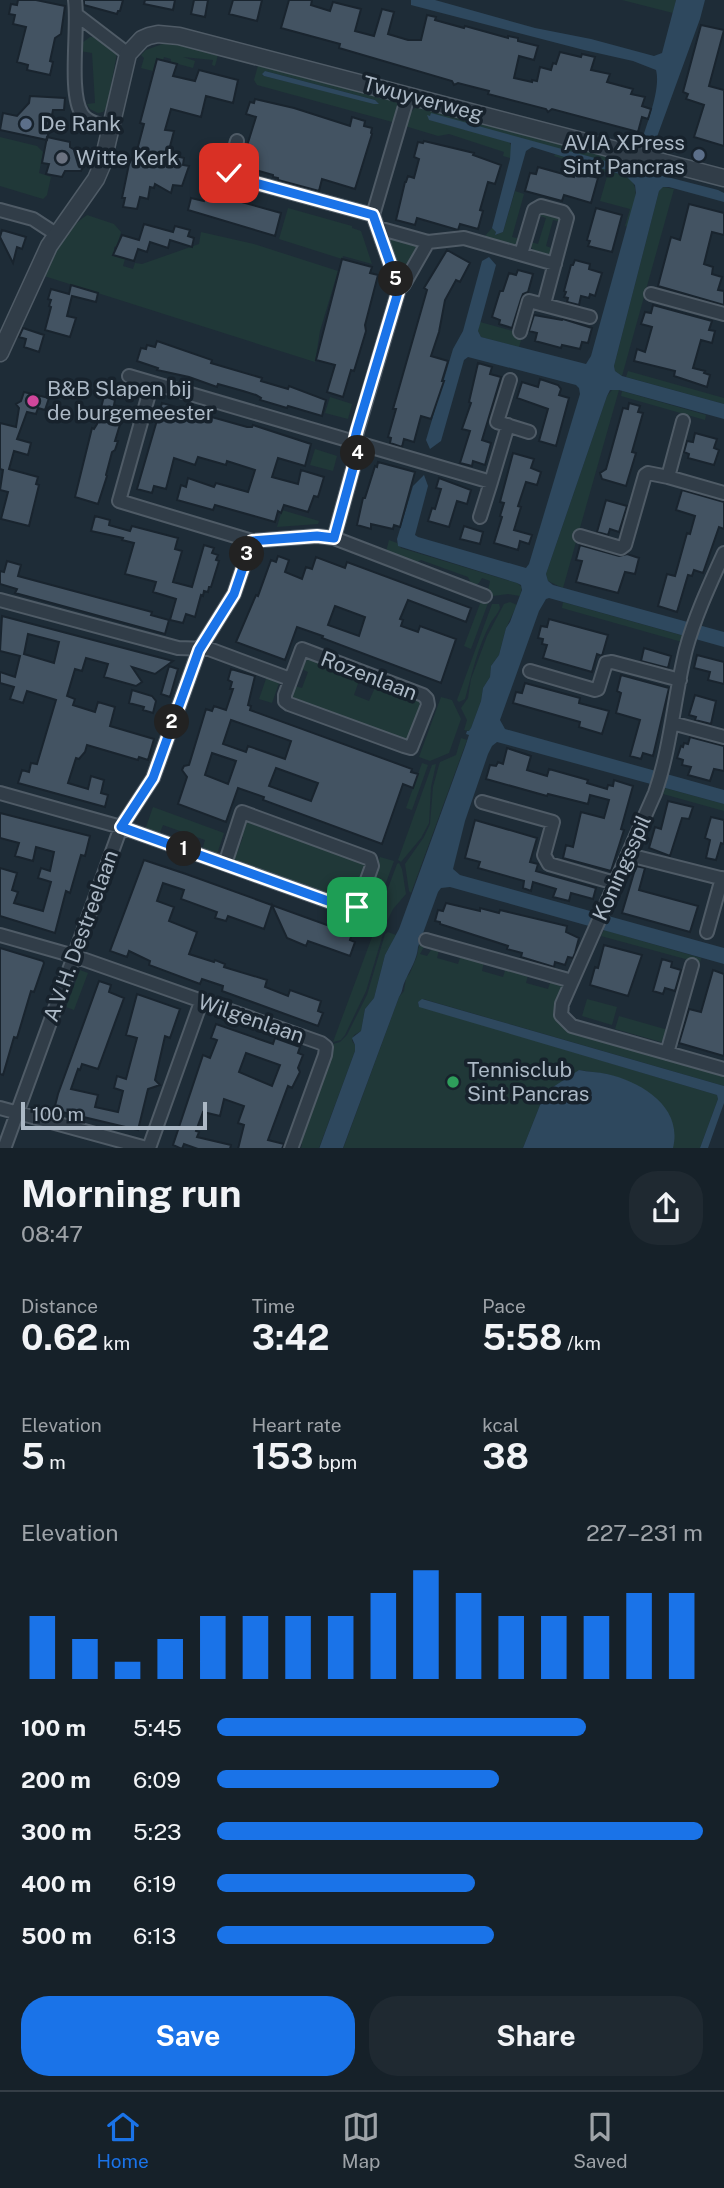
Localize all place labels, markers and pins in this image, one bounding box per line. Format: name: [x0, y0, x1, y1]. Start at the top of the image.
place label: De Rank: [40, 111, 121, 136]
marker: De Rank: [18, 116, 34, 132]
place label: AVIA XPress Sint Pancras: [563, 130, 685, 179]
pin: [199, 143, 259, 203]
place label: Witte Kerk: [76, 145, 179, 170]
marker: AVIA XPress Sint Pancras: [691, 147, 707, 163]
marker: Witte Kerk: [54, 150, 70, 166]
pin: 5: [378, 262, 414, 296]
place label: B&B Slapen bij de burgemeester: [47, 376, 214, 425]
marker: B&B Slapen bij de burgemeester: [25, 393, 41, 409]
pin: 4: [340, 435, 376, 470]
pin: 3: [230, 536, 264, 572]
pin: 2: [154, 704, 190, 740]
pin: 1: [166, 832, 202, 866]
pin: [327, 877, 387, 937]
place label: Tennisclub Sint Pancras: [467, 1057, 589, 1106]
marker: Tennisclub Sint Pancras: [445, 1074, 461, 1090]

